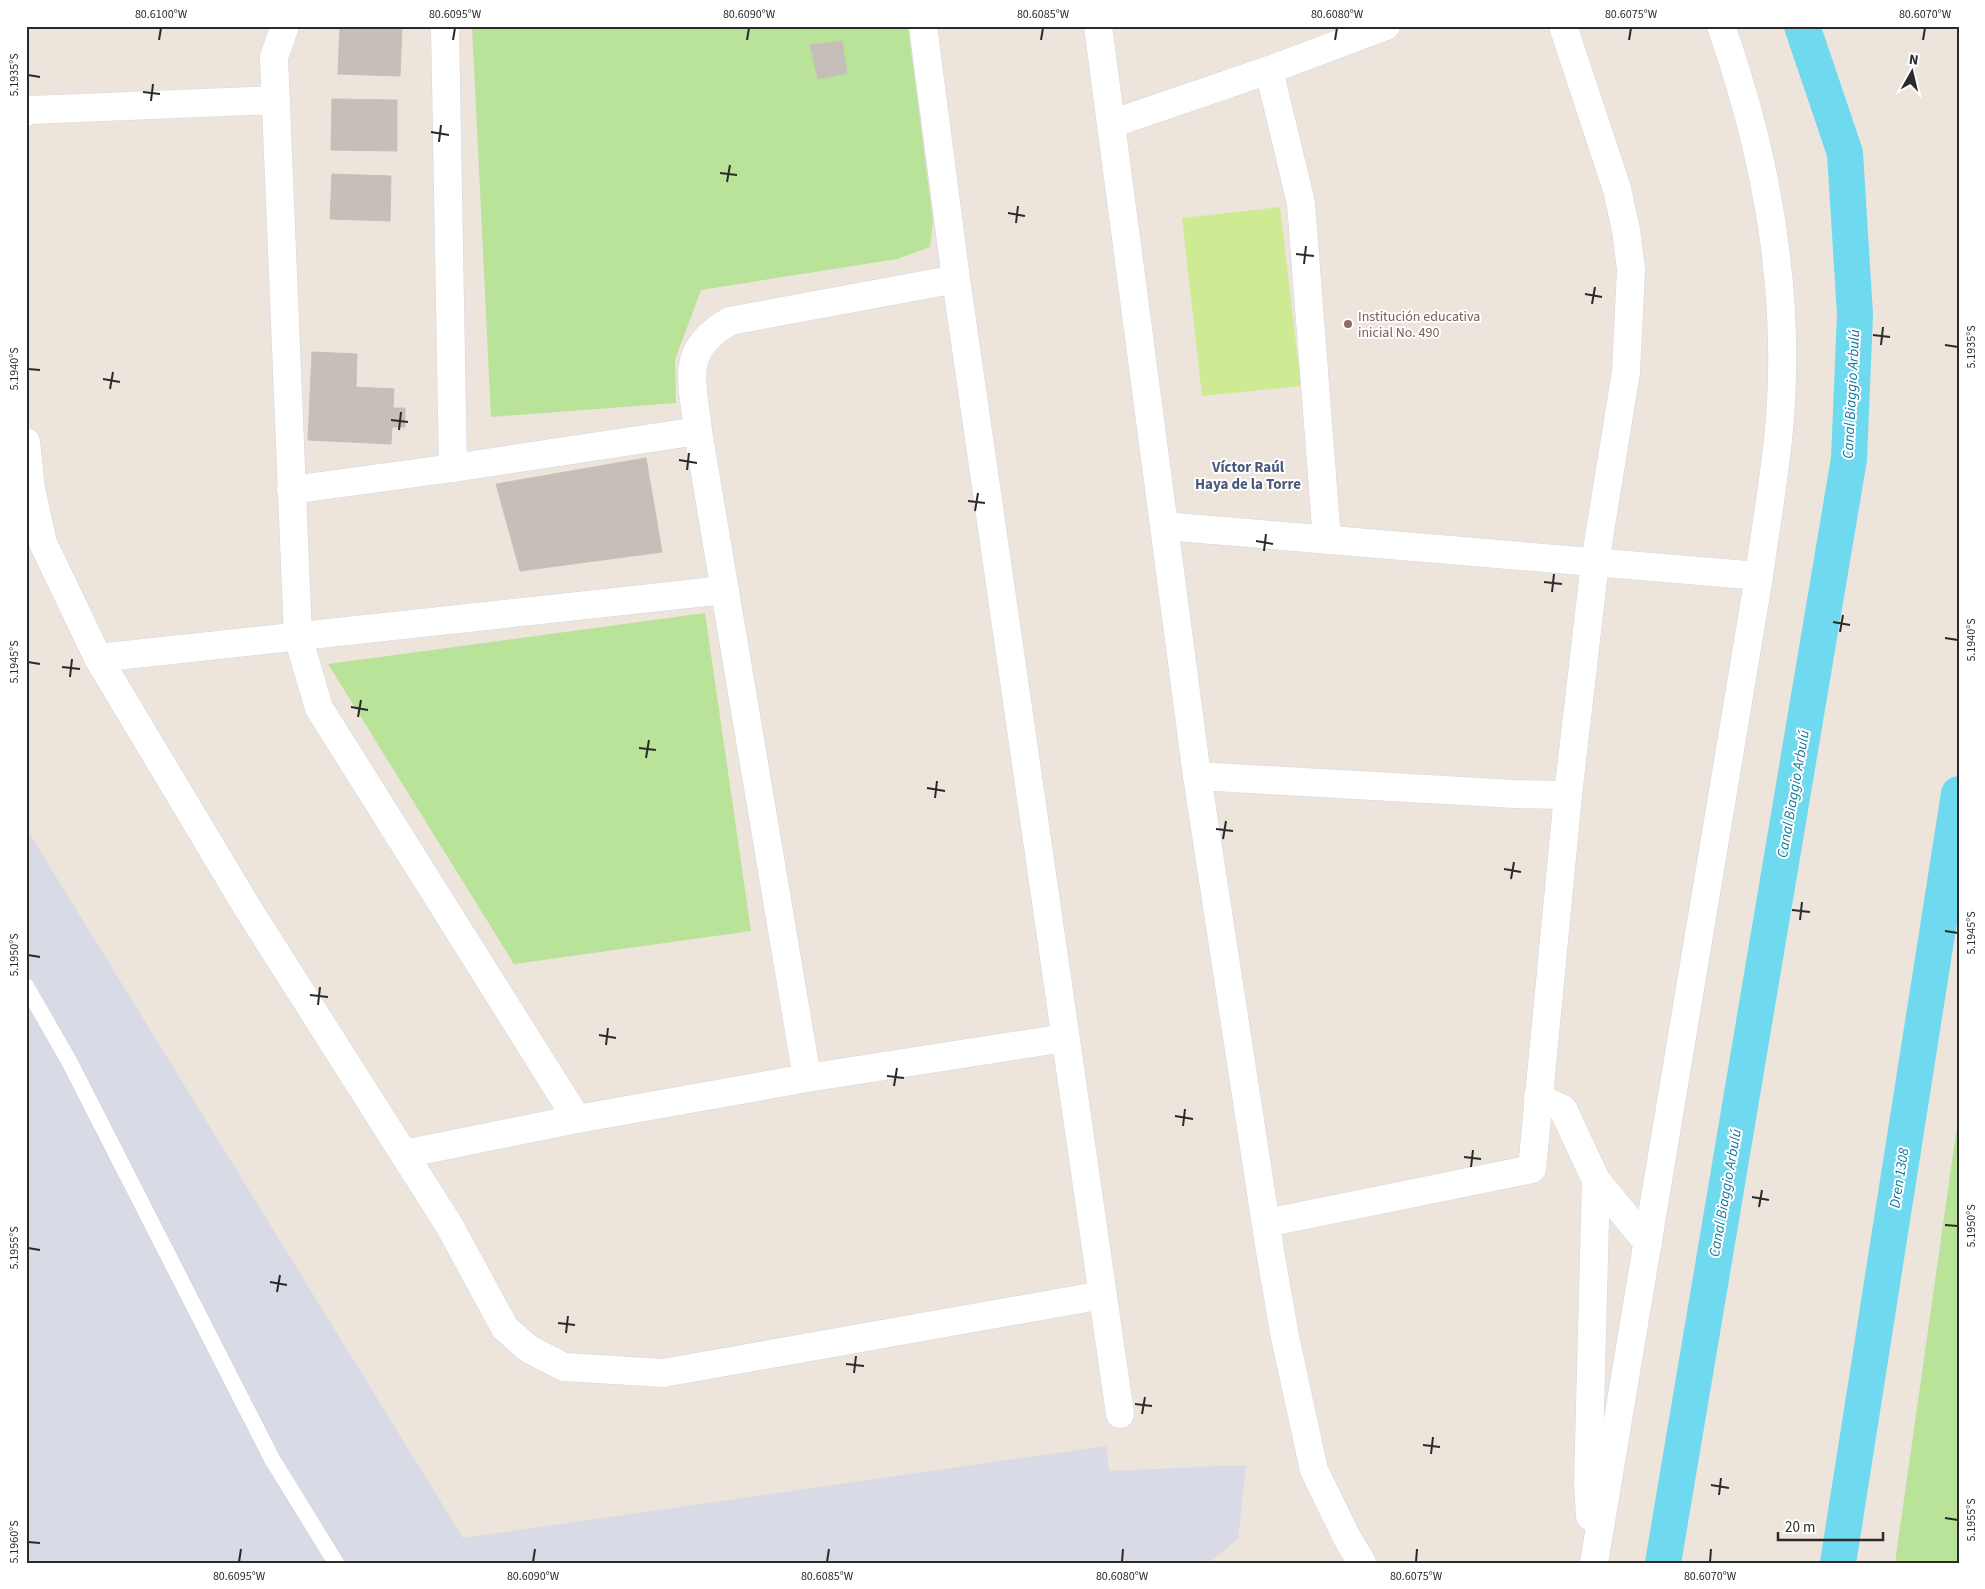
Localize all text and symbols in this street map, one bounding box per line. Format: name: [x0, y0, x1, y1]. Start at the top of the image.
text: 80.6100°W: [135, 6, 188, 23]
text: 80.6095°W: [429, 6, 482, 23]
text: 80.6090°W: [723, 6, 776, 23]
text: 80.6085°W: [1017, 6, 1070, 23]
text: 80.6080°W: [1311, 6, 1364, 23]
text: 80.6075°W: [1605, 6, 1658, 23]
text: 80.6070°W: [1899, 6, 1952, 23]
north arrow: [1888, 48, 1938, 98]
text: N: [1908, 50, 1920, 71]
text: 5.1935°S: [6, 53, 23, 97]
place label: Institución educativa inicial No. 490: [1358, 307, 1480, 343]
marker: Institución educativa inicial No. 490: [1342, 318, 1354, 330]
text: 5.1935°S: [1963, 325, 1980, 369]
water label: Canal Biaggio Arbulú: [1838, 329, 1865, 459]
text: 5.1940°S: [6, 347, 23, 391]
district label: Víctor Raúl Haya de la Torre: [1195, 457, 1301, 495]
text: 5.1940°S: [1963, 618, 1980, 662]
text: 5.1945°S: [6, 640, 23, 684]
water label: Canal Biaggio Arbulú: [1772, 728, 1815, 860]
text: 5.1945°S: [1963, 911, 1980, 955]
text: 5.1950°S: [6, 933, 23, 977]
water label: Canal Biaggio Arbulú: [1704, 1127, 1747, 1259]
water label: Dren 1308: [1884, 1146, 1915, 1210]
text: 5.1950°S: [1963, 1204, 1980, 1248]
text: 5.1955°S: [6, 1226, 23, 1270]
text: 5.1955°S: [1963, 1498, 1980, 1542]
scale bar: [1778, 1509, 1882, 1541]
text: 20 m: [1785, 1517, 1815, 1538]
text: 5.1960°S: [6, 1520, 23, 1564]
text: 80.6095°W: [213, 1568, 266, 1585]
text: 80.6090°W: [507, 1568, 560, 1585]
text: 80.6085°W: [801, 1568, 854, 1585]
text: 80.6080°W: [1096, 1568, 1149, 1585]
text: 80.6075°W: [1390, 1568, 1443, 1585]
text: 80.6070°W: [1684, 1568, 1737, 1585]

